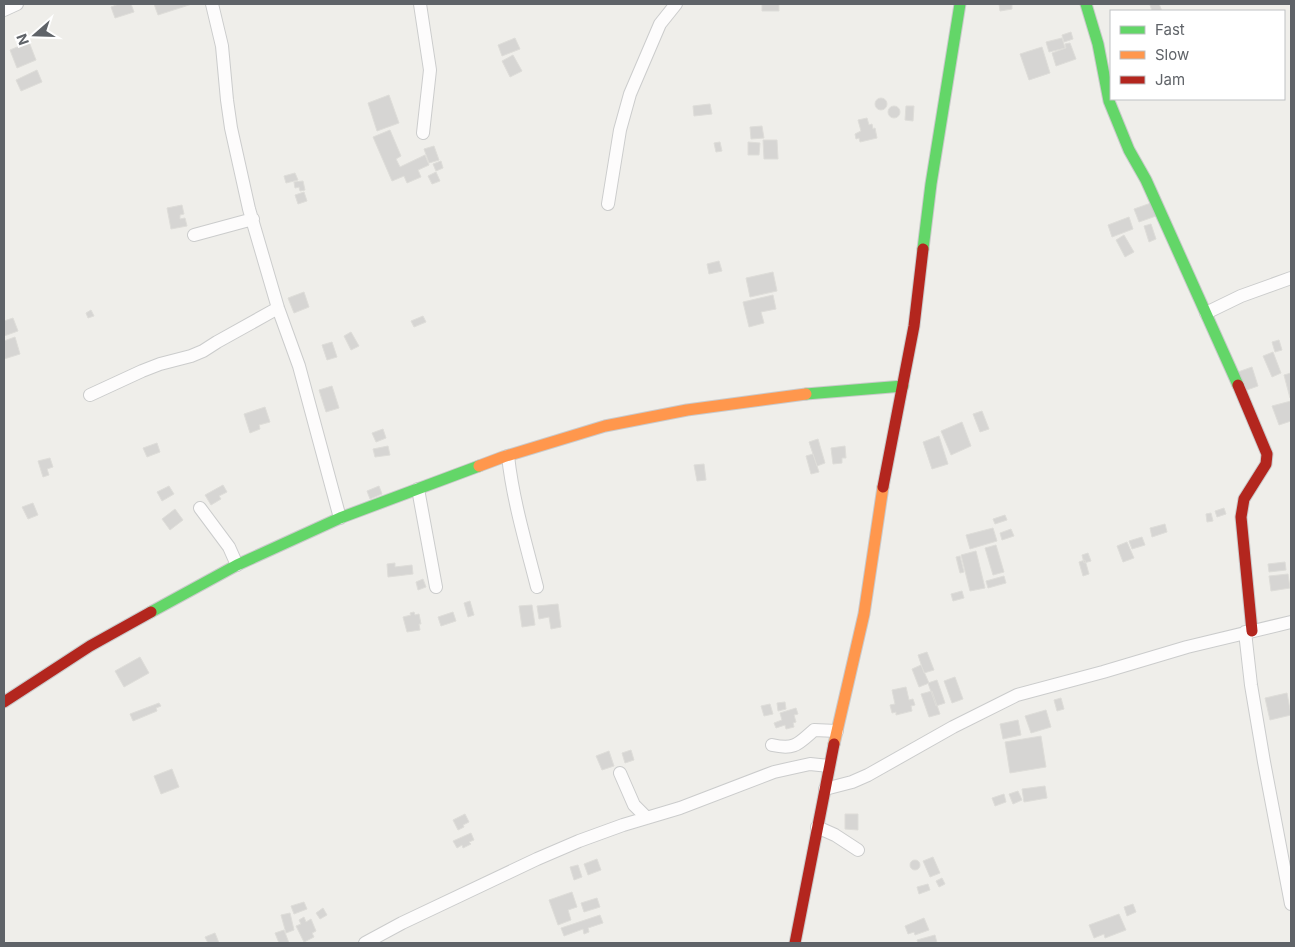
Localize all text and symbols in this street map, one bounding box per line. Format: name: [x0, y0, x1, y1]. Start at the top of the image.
north arrow: [10, 10, 60, 60]
legend: [1110, 10, 1285, 100]
text: Fast: [1155, 20, 1185, 39]
text: N: [13, 32, 32, 48]
text: Slow: [1155, 45, 1189, 64]
text: Jam: [1155, 70, 1185, 89]

